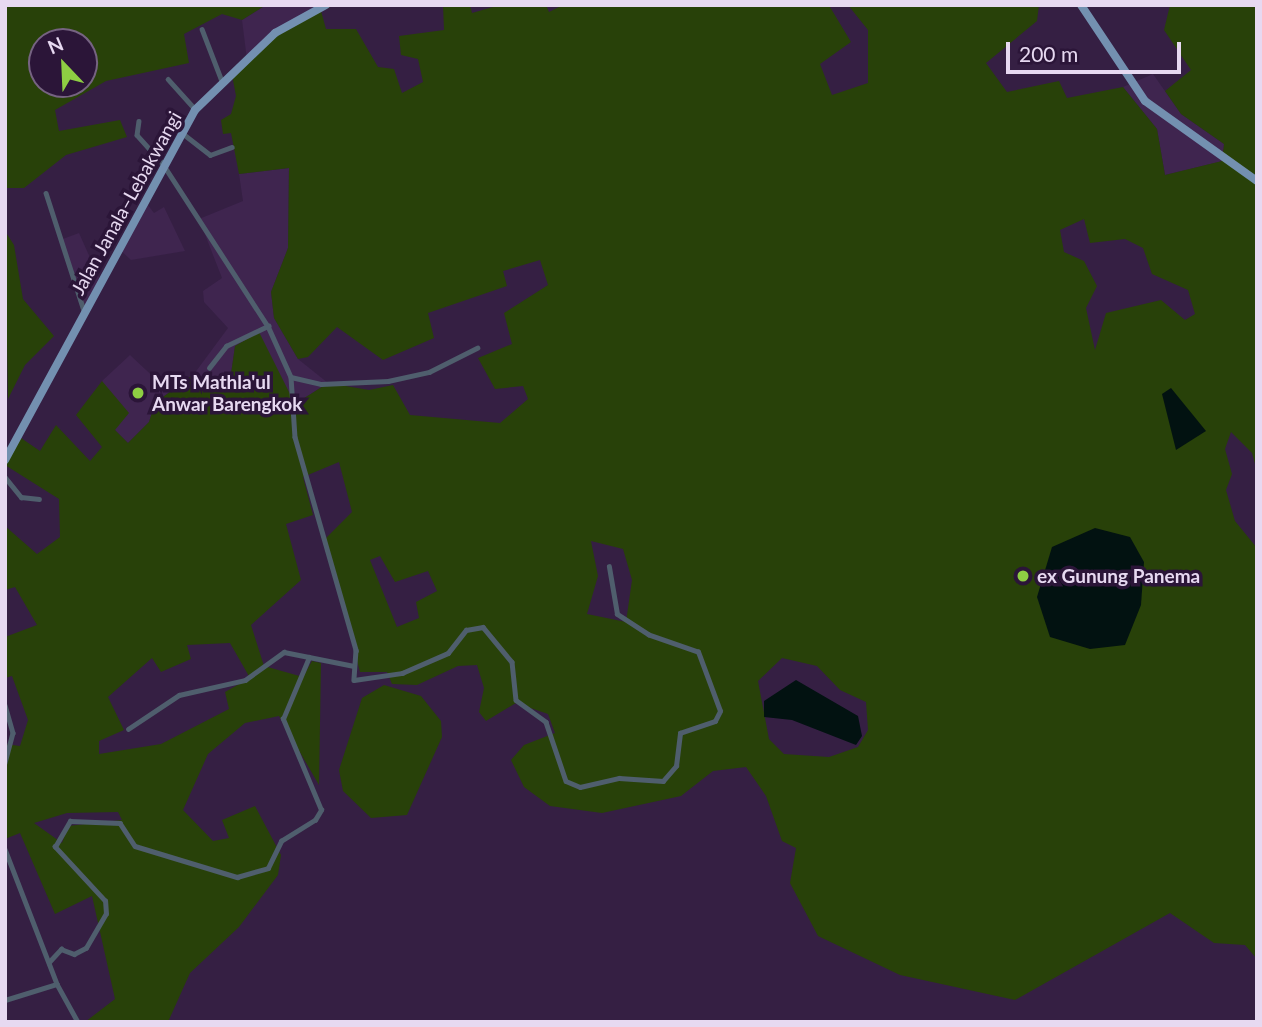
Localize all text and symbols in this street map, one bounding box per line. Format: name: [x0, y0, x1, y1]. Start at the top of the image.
north arrow: [28, 28, 98, 98]
scale bar: [1010, 28, 1185, 72]
text: N: [44, 32, 67, 58]
text: 200 m: [1019, 41, 1078, 66]
street label: Jalan Janala–Lebakwangi: [66, 107, 186, 299]
place label: MTs Mathla'ul Anwar Barengkok: [152, 371, 303, 415]
marker: MTs Mathla'ul Anwar Barengkok: [130, 385, 146, 401]
place label: ex Gunung Panema: [1037, 565, 1200, 587]
marker: ex Gunung Panema: [1015, 568, 1031, 584]

